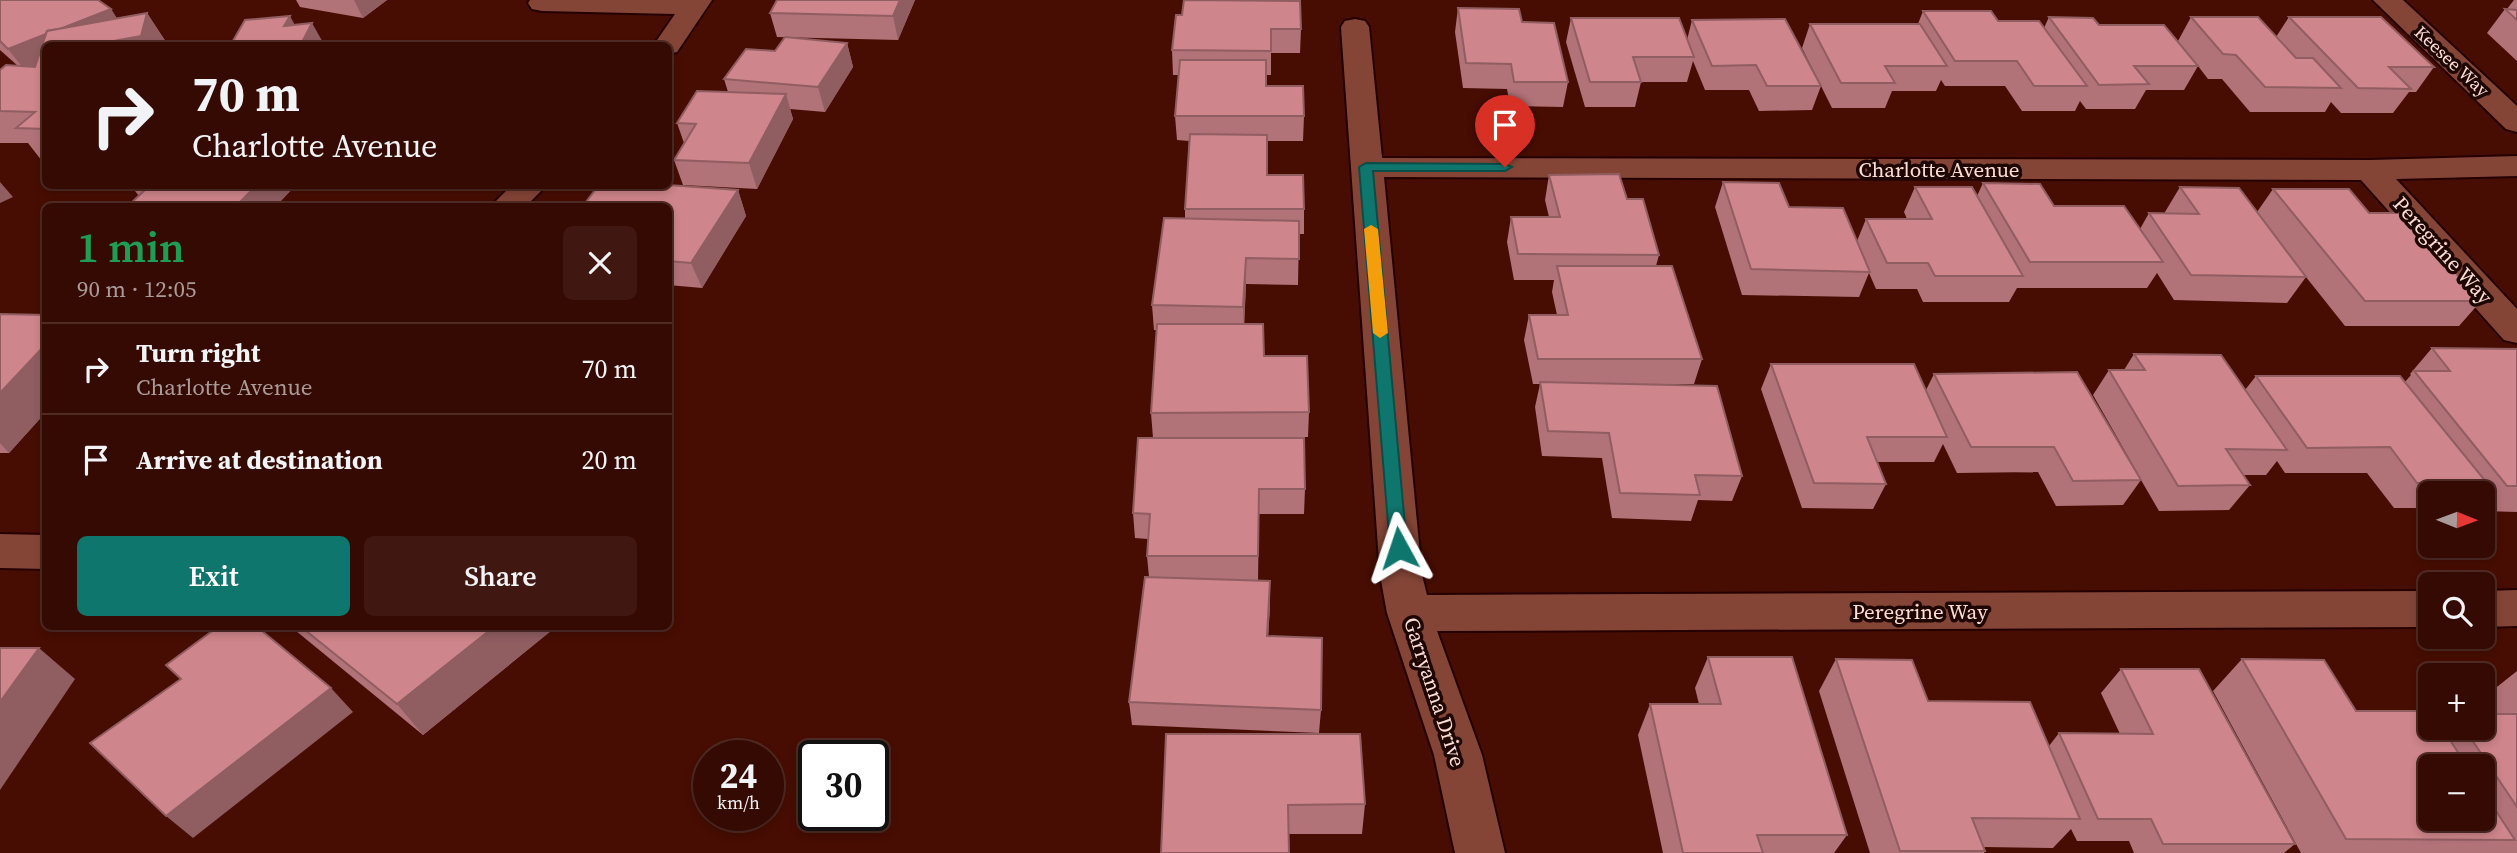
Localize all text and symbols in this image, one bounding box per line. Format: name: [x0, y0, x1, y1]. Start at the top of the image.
street label: Keesee Way: [2409, 20, 2496, 103]
text: 70 m: [192, 60, 300, 127]
icon: right: [77, 70, 168, 161]
pin: [1475, 95, 1535, 167]
icon: arrive: [1486, 106, 1524, 144]
text: Charlotte Avenue: [192, 124, 437, 168]
street label: Charlotte Avenue: [1858, 155, 2020, 184]
street label: Peregrine Way: [2387, 190, 2499, 310]
text: 1 min: [77, 218, 185, 276]
button: close: [563, 226, 637, 300]
text: 90 m · 12:05: [77, 273, 197, 305]
text: Turn right: [136, 335, 260, 371]
icon: right: [77, 350, 115, 388]
text: 70 m: [582, 351, 637, 387]
text: Charlotte Avenue: [136, 371, 312, 403]
icon: arrive: [77, 441, 115, 479]
text: Arrive at destination: [136, 442, 383, 478]
text: 20 m: [582, 442, 637, 478]
north arrow: [2418, 481, 2496, 558]
map controls: [2418, 481, 2495, 831]
position arrow: [1362, 511, 1436, 585]
button: Exit: [77, 536, 350, 616]
button: Share: [364, 536, 637, 616]
button: search: [2418, 572, 2495, 649]
street label: Peregrine Way: [1852, 597, 1988, 626]
street label: Garryanna Drive: [1397, 614, 1473, 770]
button: +: [2418, 663, 2495, 740]
speed limit sign: 30: [798, 740, 889, 831]
text: 24: [720, 752, 757, 800]
button: −: [2418, 754, 2495, 831]
text: km/h: [717, 790, 760, 815]

